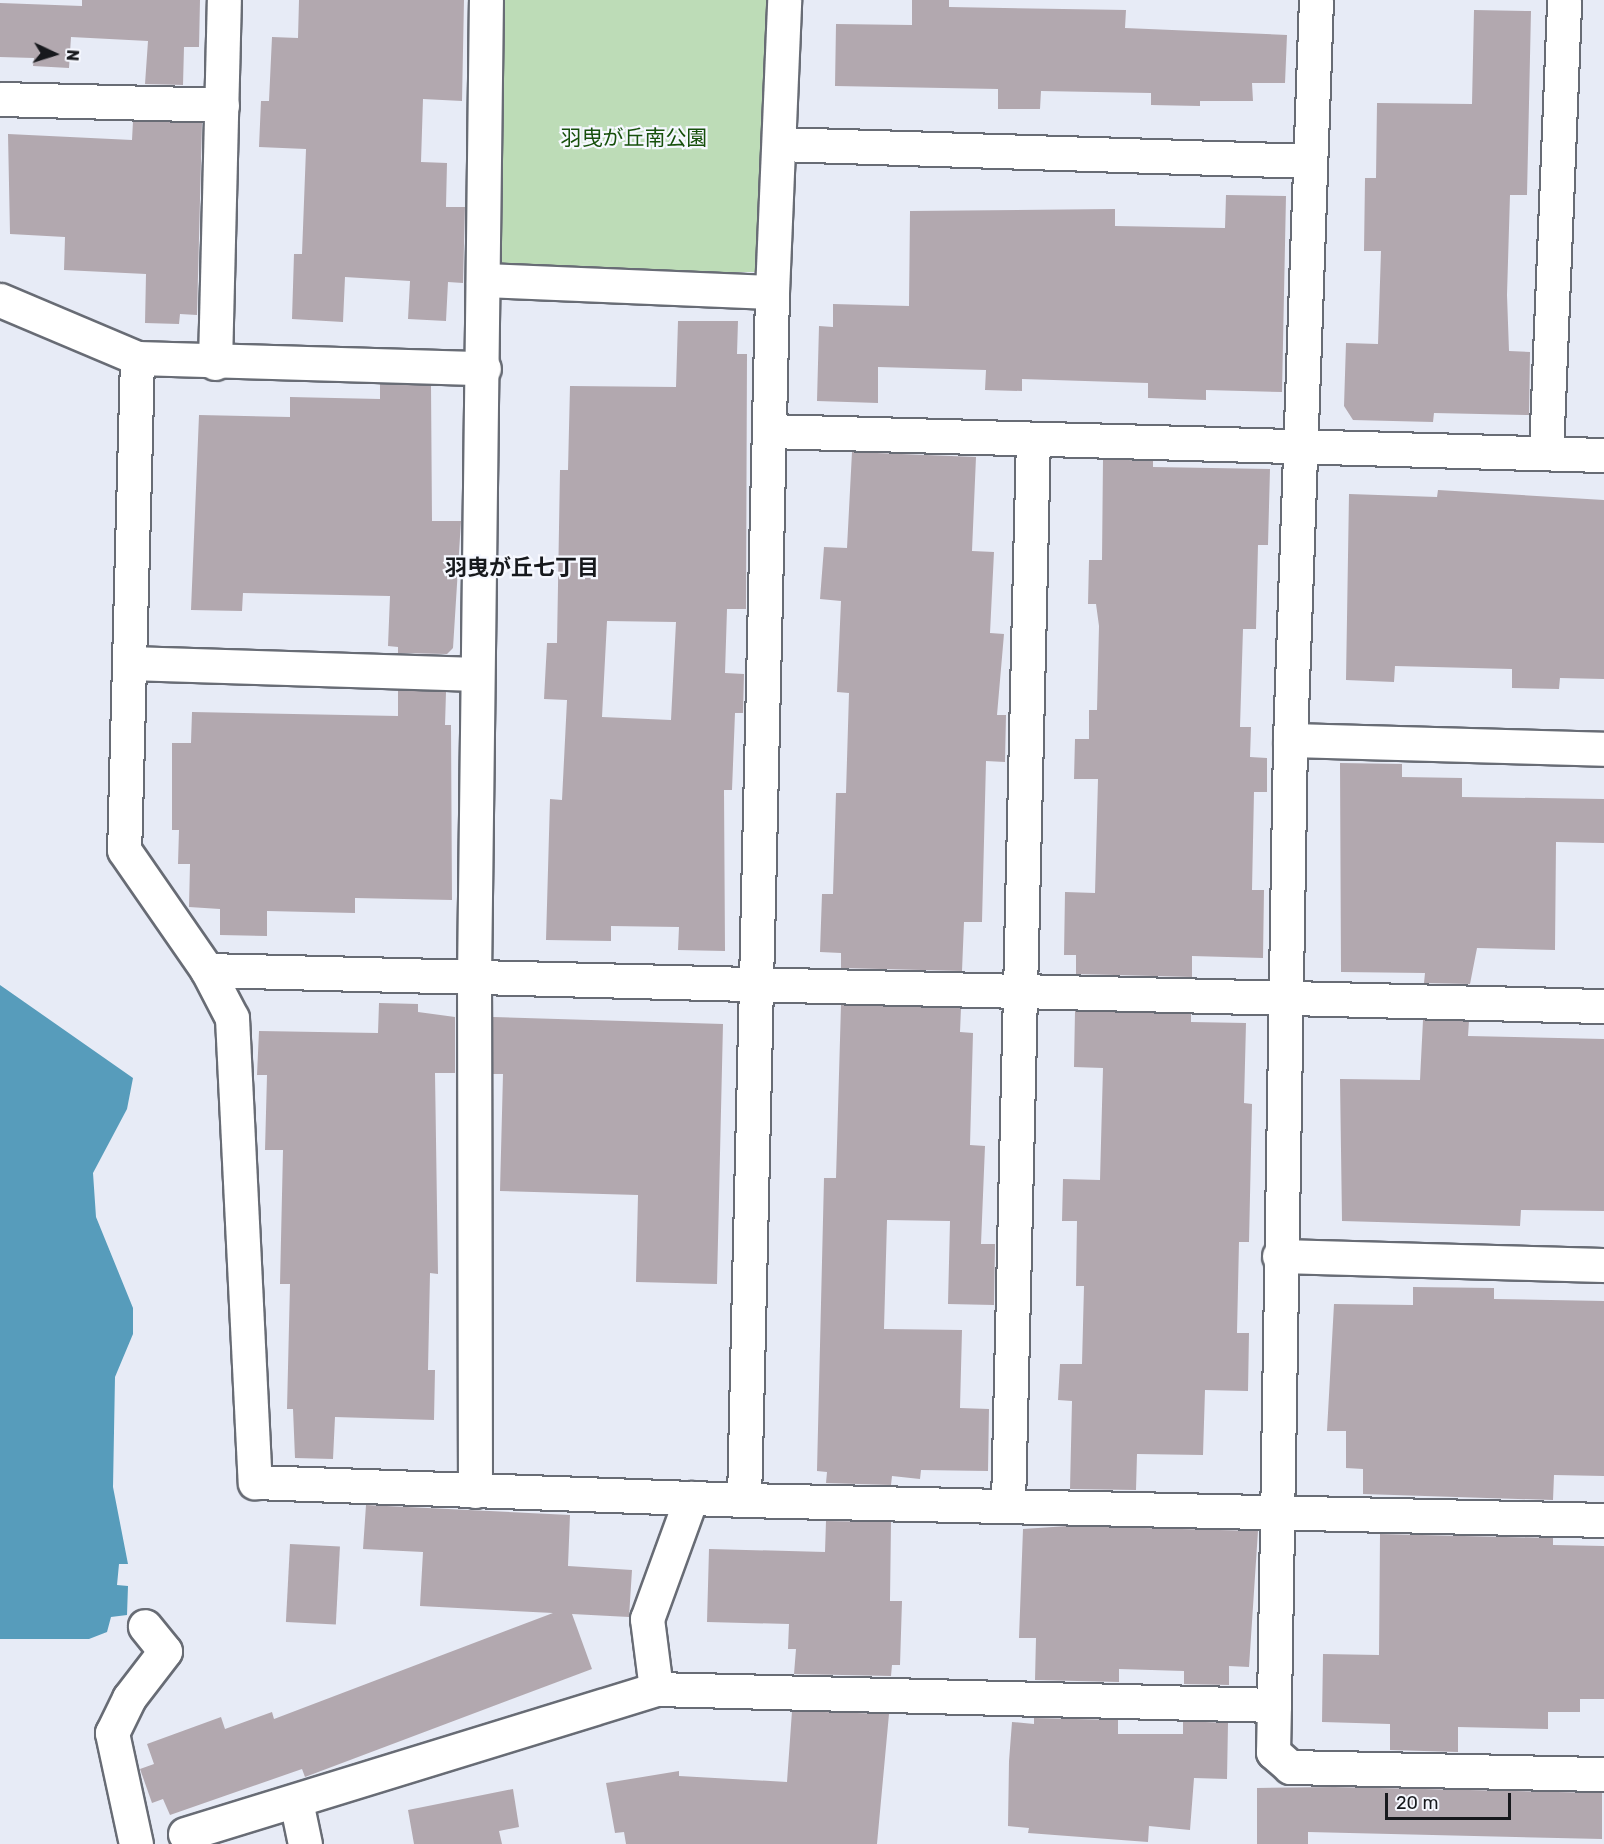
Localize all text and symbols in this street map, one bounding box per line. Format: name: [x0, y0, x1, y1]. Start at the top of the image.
north arrow: [24, 24, 84, 84]
text: N: [63, 49, 82, 62]
park label: 羽曳が丘南公園: [561, 125, 707, 151]
district label: 羽曳が丘七丁目: [445, 555, 599, 581]
scale bar: [1388, 1781, 1514, 1819]
text: 20 m: [1396, 1792, 1438, 1814]

